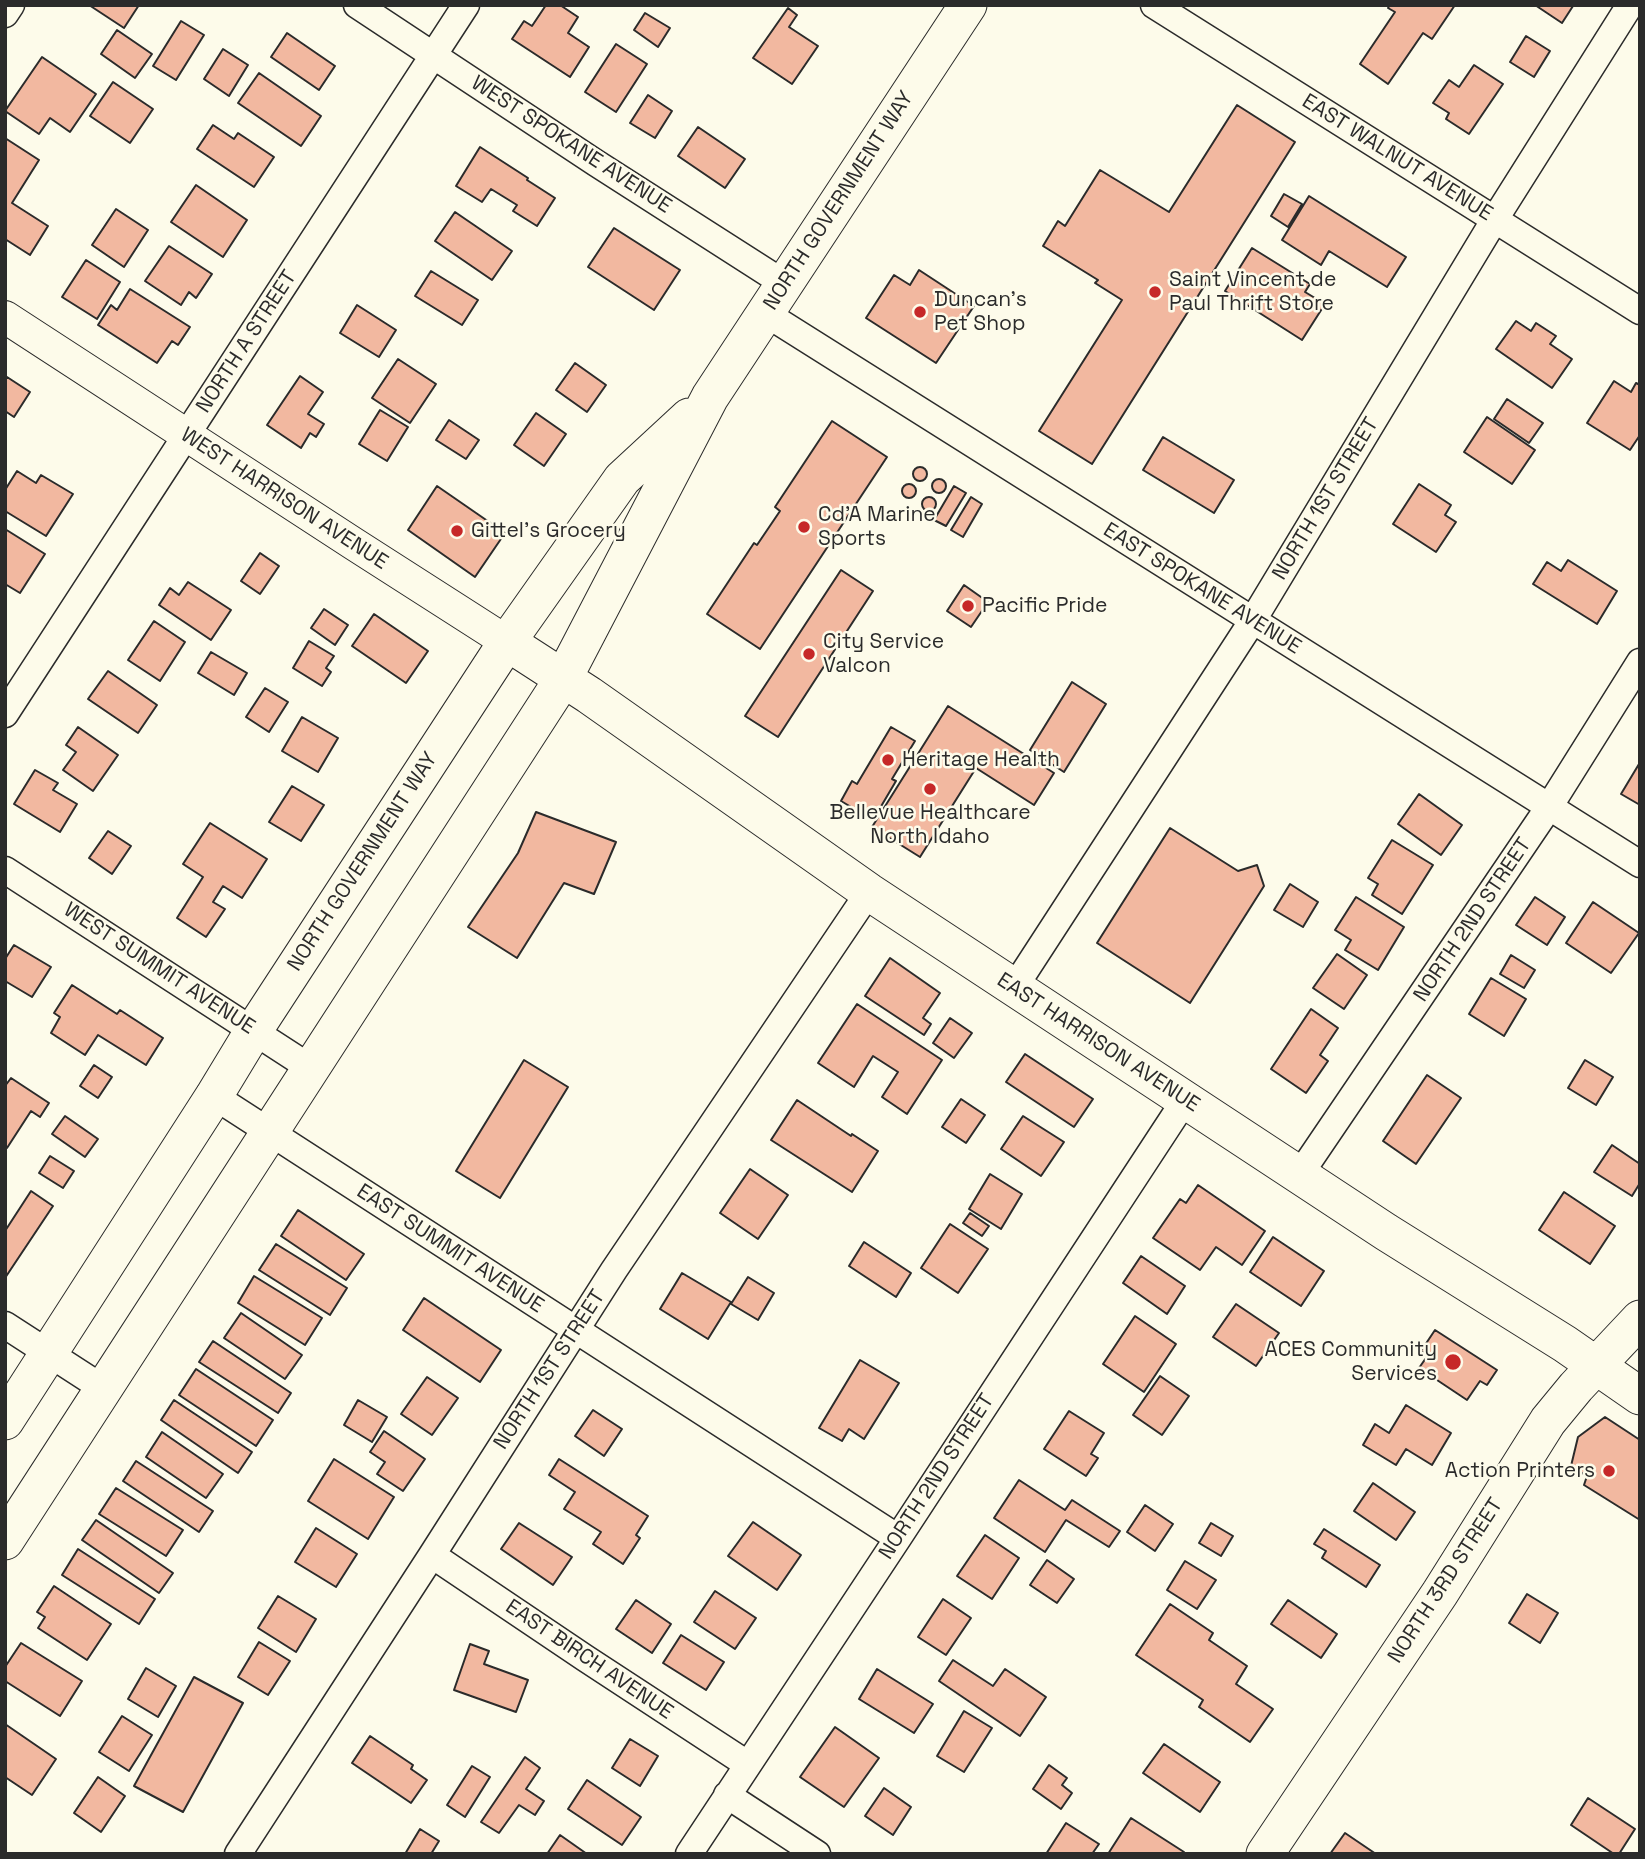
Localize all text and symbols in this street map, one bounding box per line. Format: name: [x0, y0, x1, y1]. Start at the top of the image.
street label: WEST SPOKANE AVENUE: [466, 71, 676, 219]
street label: NORTH GOVERNMENT WAY: [759, 87, 919, 315]
street label: EAST WALNUT AVENUE: [1297, 89, 1497, 227]
street label: NORTH A STREET: [191, 266, 303, 418]
place label: Saint Vincent de Paul Thrift Store: [1169, 267, 1336, 317]
marker: Saint Vincent de Paul Thrift Store: [1147, 284, 1163, 300]
place label: Duncan's Pet Shop: [934, 287, 1027, 337]
marker: Duncan's Pet Shop: [912, 304, 928, 320]
street label: NORTH 1ST STREET: [1268, 413, 1384, 585]
street label: WEST HARRISON AVENUE: [176, 423, 392, 575]
place label: Cd'A Marine Sports: [818, 502, 936, 552]
place label: Gittel's Grocery: [471, 518, 626, 544]
street label: EAST SPOKANE AVENUE: [1098, 518, 1306, 660]
marker: Cd'A Marine Sports: [796, 519, 812, 535]
marker: Gittel's Grocery: [449, 523, 465, 539]
place label: Pacific Pride: [982, 593, 1107, 619]
marker: Pacific Pride: [960, 598, 976, 614]
place label: City Service Valcon: [823, 629, 944, 679]
marker: City Service Valcon: [801, 646, 817, 662]
place label: Heritage Health: [902, 747, 1060, 773]
street label: NORTH GOVERNMENT WAY: [283, 748, 443, 976]
marker: Heritage Health: [880, 752, 896, 768]
marker: Bellevue Healthcare North Idaho: [922, 781, 938, 797]
place label: Bellevue Healthcare North Idaho: [829, 800, 1031, 850]
street label: NORTH 2ND STREET: [1409, 833, 1537, 1007]
street label: WEST SUMMIT AVENUE: [59, 898, 259, 1040]
street label: EAST HARRISON AVENUE: [992, 968, 1204, 1118]
street label: EAST SUMMIT AVENUE: [352, 1179, 548, 1319]
street label: NORTH 1ST STREET: [489, 1285, 611, 1455]
place label: ACES Community Services: [1265, 1337, 1437, 1387]
marker: ACES Community Services: [1443, 1352, 1463, 1372]
street label: NORTH 2ND STREET: [874, 1389, 1000, 1565]
place label: Action Printers: [1445, 1458, 1595, 1484]
marker: Action Printers: [1601, 1463, 1617, 1479]
street label: NORTH 3RD STREET: [1383, 1494, 1509, 1668]
street label: EAST BIRCH AVENUE: [500, 1595, 678, 1725]

